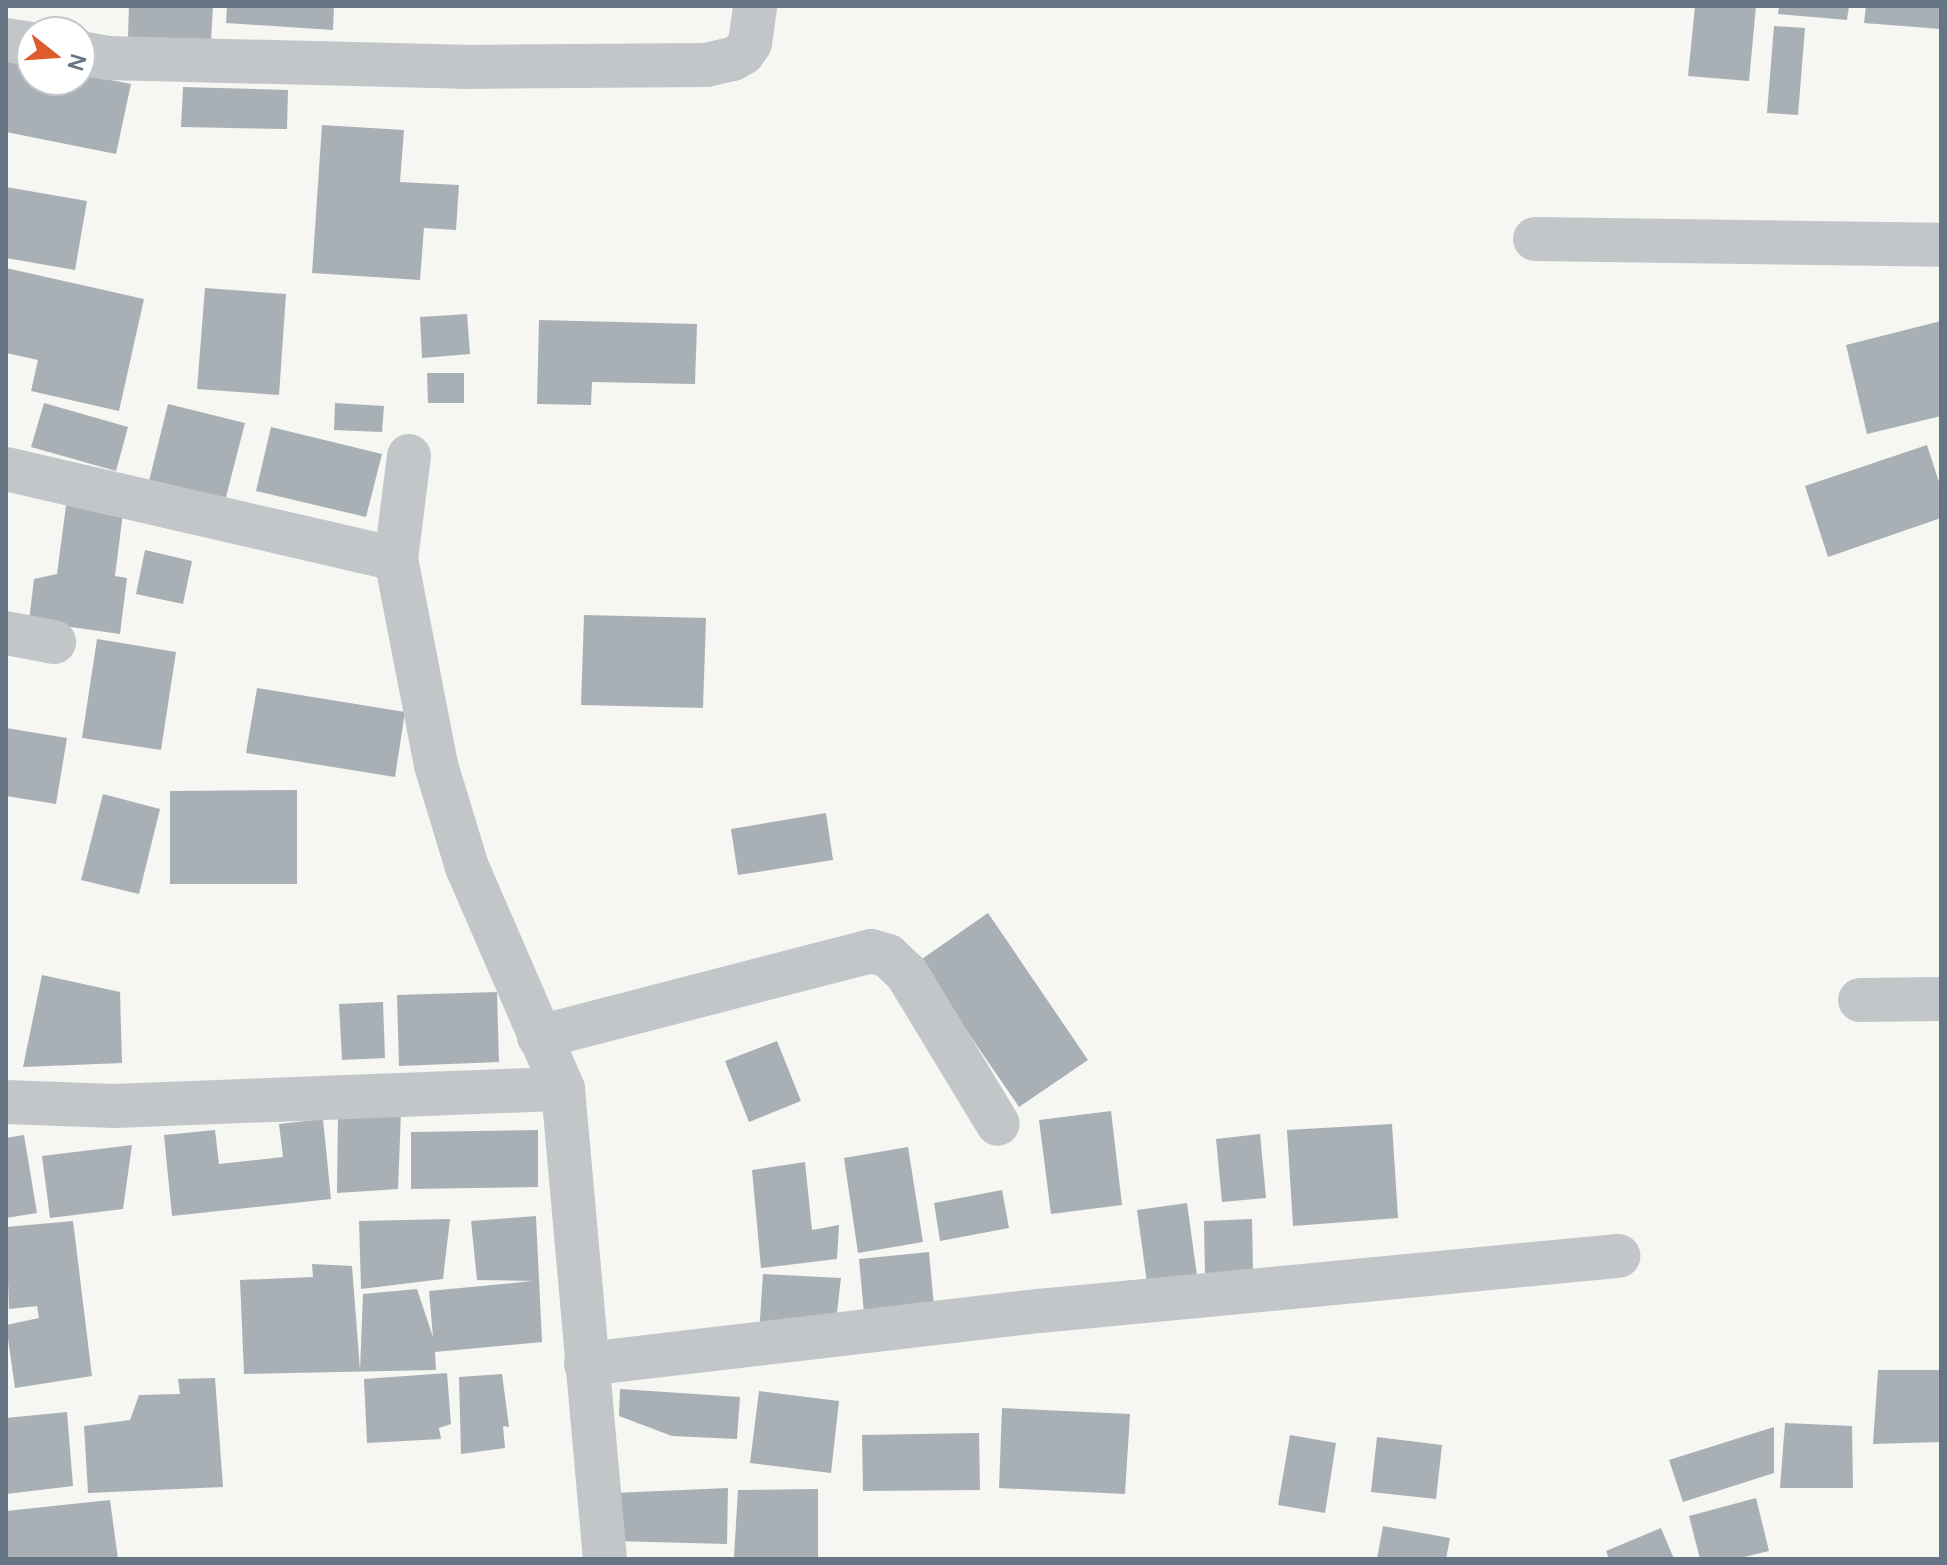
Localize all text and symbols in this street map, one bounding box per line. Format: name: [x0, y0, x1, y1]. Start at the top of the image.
north arrow: [16, 16, 96, 96]
text: N: [60, 50, 94, 74]

